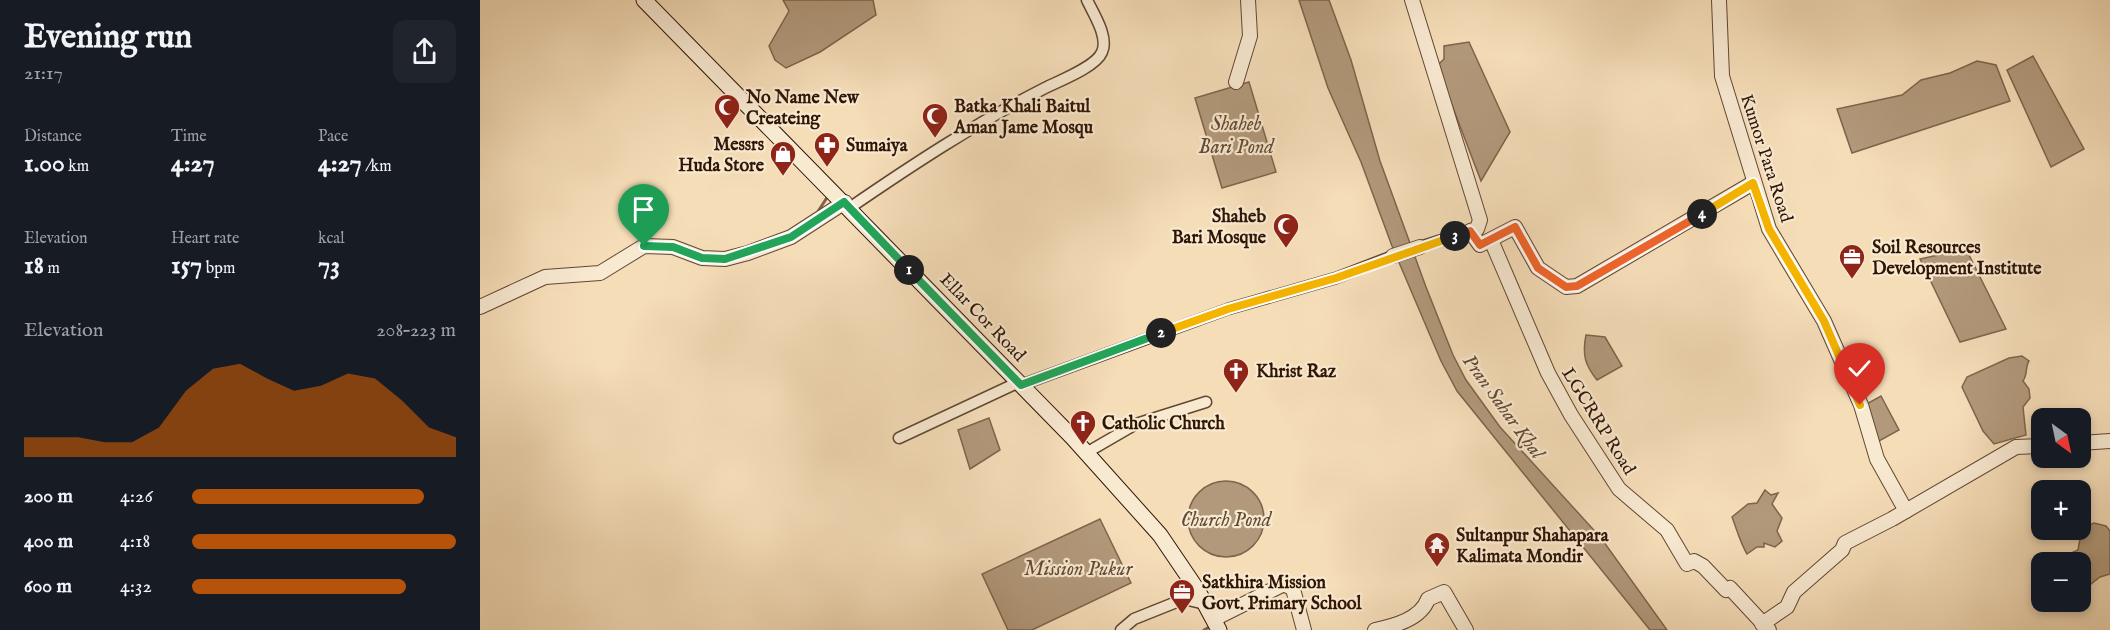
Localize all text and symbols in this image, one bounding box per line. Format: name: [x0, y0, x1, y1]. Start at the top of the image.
text: Evening run: [24, 17, 192, 59]
button: share: [393, 20, 456, 83]
text: 21:17: [24, 61, 63, 86]
place label: No Name New Createing: [745, 87, 860, 131]
street label: Kumor Para Road: [1734, 91, 1797, 226]
mosque icon: No Name New Createing: [712, 92, 742, 130]
place label: Batka Khali Baitul Aman Jame Mosqu: [953, 96, 1094, 140]
mosque icon: Batka Khali Baitul Aman Jame Mosqu: [920, 101, 950, 139]
water label: Shaheb Bari Pond: [1198, 112, 1275, 160]
text: Distance: [24, 127, 82, 147]
text: Time: [171, 127, 207, 147]
text: Pace: [318, 127, 348, 147]
pharmacy icon: Sumaiya: [812, 130, 842, 168]
place label: Messrs Huda Store: [678, 134, 765, 178]
place label: Sumaiya: [846, 135, 909, 158]
shop icon: Messrs Huda Store: [768, 139, 798, 177]
text: 1.00: [24, 147, 65, 180]
text: 4:27: [171, 147, 215, 180]
text: 4:27: [318, 147, 362, 180]
text: km: [65, 157, 89, 177]
text: /km: [362, 157, 392, 177]
pin: [618, 184, 669, 246]
icon: arrive: [627, 193, 660, 226]
pin: 4: [1687, 199, 1717, 229]
text: 4: [1698, 204, 1706, 224]
place label: Shaheb Bari Mosque: [1172, 206, 1267, 250]
mosque icon: Shaheb Bari Mosque: [1271, 211, 1301, 249]
pin: 3: [1440, 221, 1470, 251]
text: 3: [1452, 226, 1458, 246]
text: Elevation: [24, 229, 87, 249]
text: Heart rate: [171, 229, 239, 249]
text: kcal: [318, 229, 345, 249]
place label: Soil Resources Development Institute: [1872, 237, 2042, 281]
office icon: Soil Resources Development Institute: [1837, 242, 1867, 280]
text: 18: [24, 249, 44, 282]
text: 157: [171, 249, 202, 282]
text: 73: [318, 249, 340, 282]
pin: 1: [894, 255, 924, 285]
text: m: [44, 259, 60, 279]
text: bpm: [202, 259, 235, 279]
text: 1: [906, 260, 912, 280]
street label: Ellar Cor Road: [934, 269, 1030, 367]
text: Elevation: [24, 318, 103, 343]
text: 208–223 m: [376, 318, 456, 343]
pin: 2: [1146, 318, 1176, 348]
text: 2: [1157, 323, 1165, 343]
pin: [1834, 343, 1885, 405]
water label: Pran Sahar Khal: [1456, 350, 1551, 466]
icon: check: [1843, 352, 1876, 385]
church icon: Khrist Raz: [1221, 356, 1251, 394]
place label: Khrist Raz: [1256, 361, 1337, 384]
street label: LGCRRP Road: [1556, 364, 1640, 480]
church icon: Catholic Church: [1068, 408, 1098, 446]
north arrow: [2031, 408, 2091, 468]
map controls: [2031, 408, 2091, 612]
place label: Catholic Church: [1102, 413, 1225, 436]
button: +: [2031, 480, 2091, 540]
text: 200 m: [24, 484, 73, 509]
text: 4:26: [120, 484, 153, 509]
water label: Church Pond: [1181, 508, 1273, 533]
place label: Sultanpur Shahapara Kalimata Mondir: [1456, 525, 1610, 569]
text: 400 m: [24, 529, 73, 554]
text: 4:18: [120, 529, 150, 554]
temple icon: Sultanpur Shahapara Kalimata Mondir: [1422, 530, 1452, 568]
button: −: [2031, 552, 2091, 612]
water label: Mission Pukur: [1024, 557, 1133, 582]
place label: Satkhira Mission Govt. Primary School: [1202, 572, 1363, 616]
text: 600 m: [24, 574, 72, 599]
text: 4:32: [120, 574, 152, 599]
office icon: Satkhira Mission Govt. Primary School: [1167, 577, 1197, 615]

